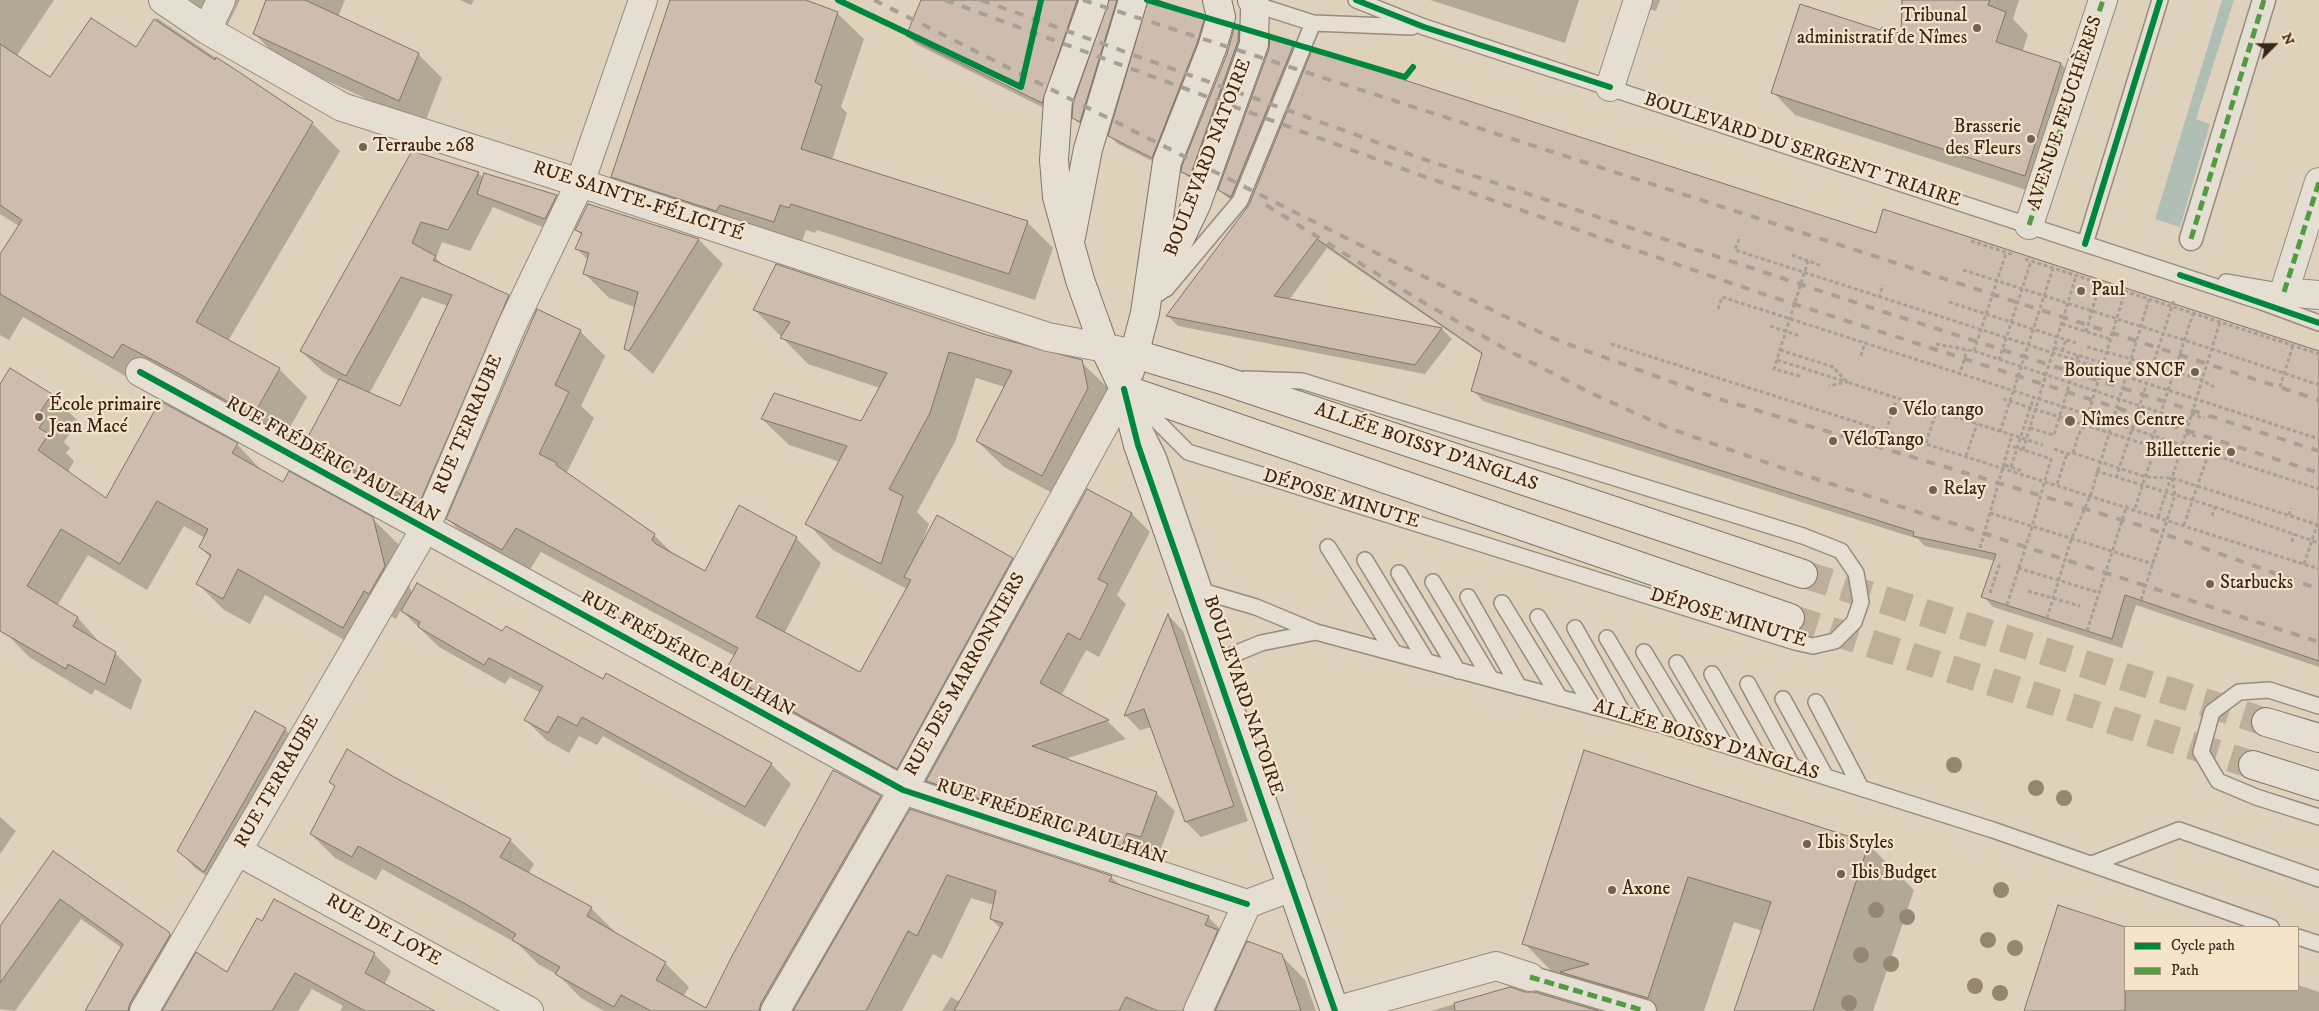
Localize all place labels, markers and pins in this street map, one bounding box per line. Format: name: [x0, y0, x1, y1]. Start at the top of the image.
place label: Tribunal administratif de Nîmes: [1797, 6, 1967, 50]
marker: Tribunal administratif de Nîmes: [1971, 22, 1983, 34]
place label: Brasserie des Fleurs: [1945, 117, 2021, 161]
marker: Brasserie des Fleurs: [2025, 133, 2037, 145]
place label: Terraube 268: [373, 136, 474, 158]
marker: Terraube 268: [357, 141, 369, 153]
place label: Paul: [2091, 280, 2125, 302]
marker: Paul: [2075, 285, 2087, 297]
place label: Boutique SNCF: [2063, 361, 2185, 383]
marker: Boutique SNCF: [2189, 366, 2201, 378]
place label: École primaire Jean Macé: [49, 395, 161, 439]
place label: Vélo tango: [1903, 400, 1983, 422]
marker: Vélo tango: [1887, 405, 1899, 417]
place label: Nîmes Centre: [2081, 410, 2185, 432]
marker: École primaire Jean Macé: [33, 411, 45, 423]
marker: Nîmes Centre: [2063, 414, 2077, 428]
place label: VéloTango: [1843, 430, 1924, 452]
marker: VéloTango: [1827, 435, 1839, 447]
place label: Billetterie: [2145, 441, 2221, 463]
marker: Billetterie: [2225, 446, 2237, 458]
place label: Relay: [1943, 479, 1986, 501]
marker: Relay: [1927, 484, 1939, 496]
place label: Starbucks: [2220, 573, 2293, 595]
marker: Starbucks: [2204, 578, 2216, 590]
place label: Ibis Styles: [1817, 833, 1894, 855]
marker: Ibis Styles: [1801, 838, 1813, 850]
place label: Ibis Budget: [1851, 863, 1937, 885]
marker: Ibis Budget: [1835, 868, 1847, 880]
place label: Axone: [1622, 879, 1670, 901]
marker: Axone: [1606, 884, 1618, 896]

